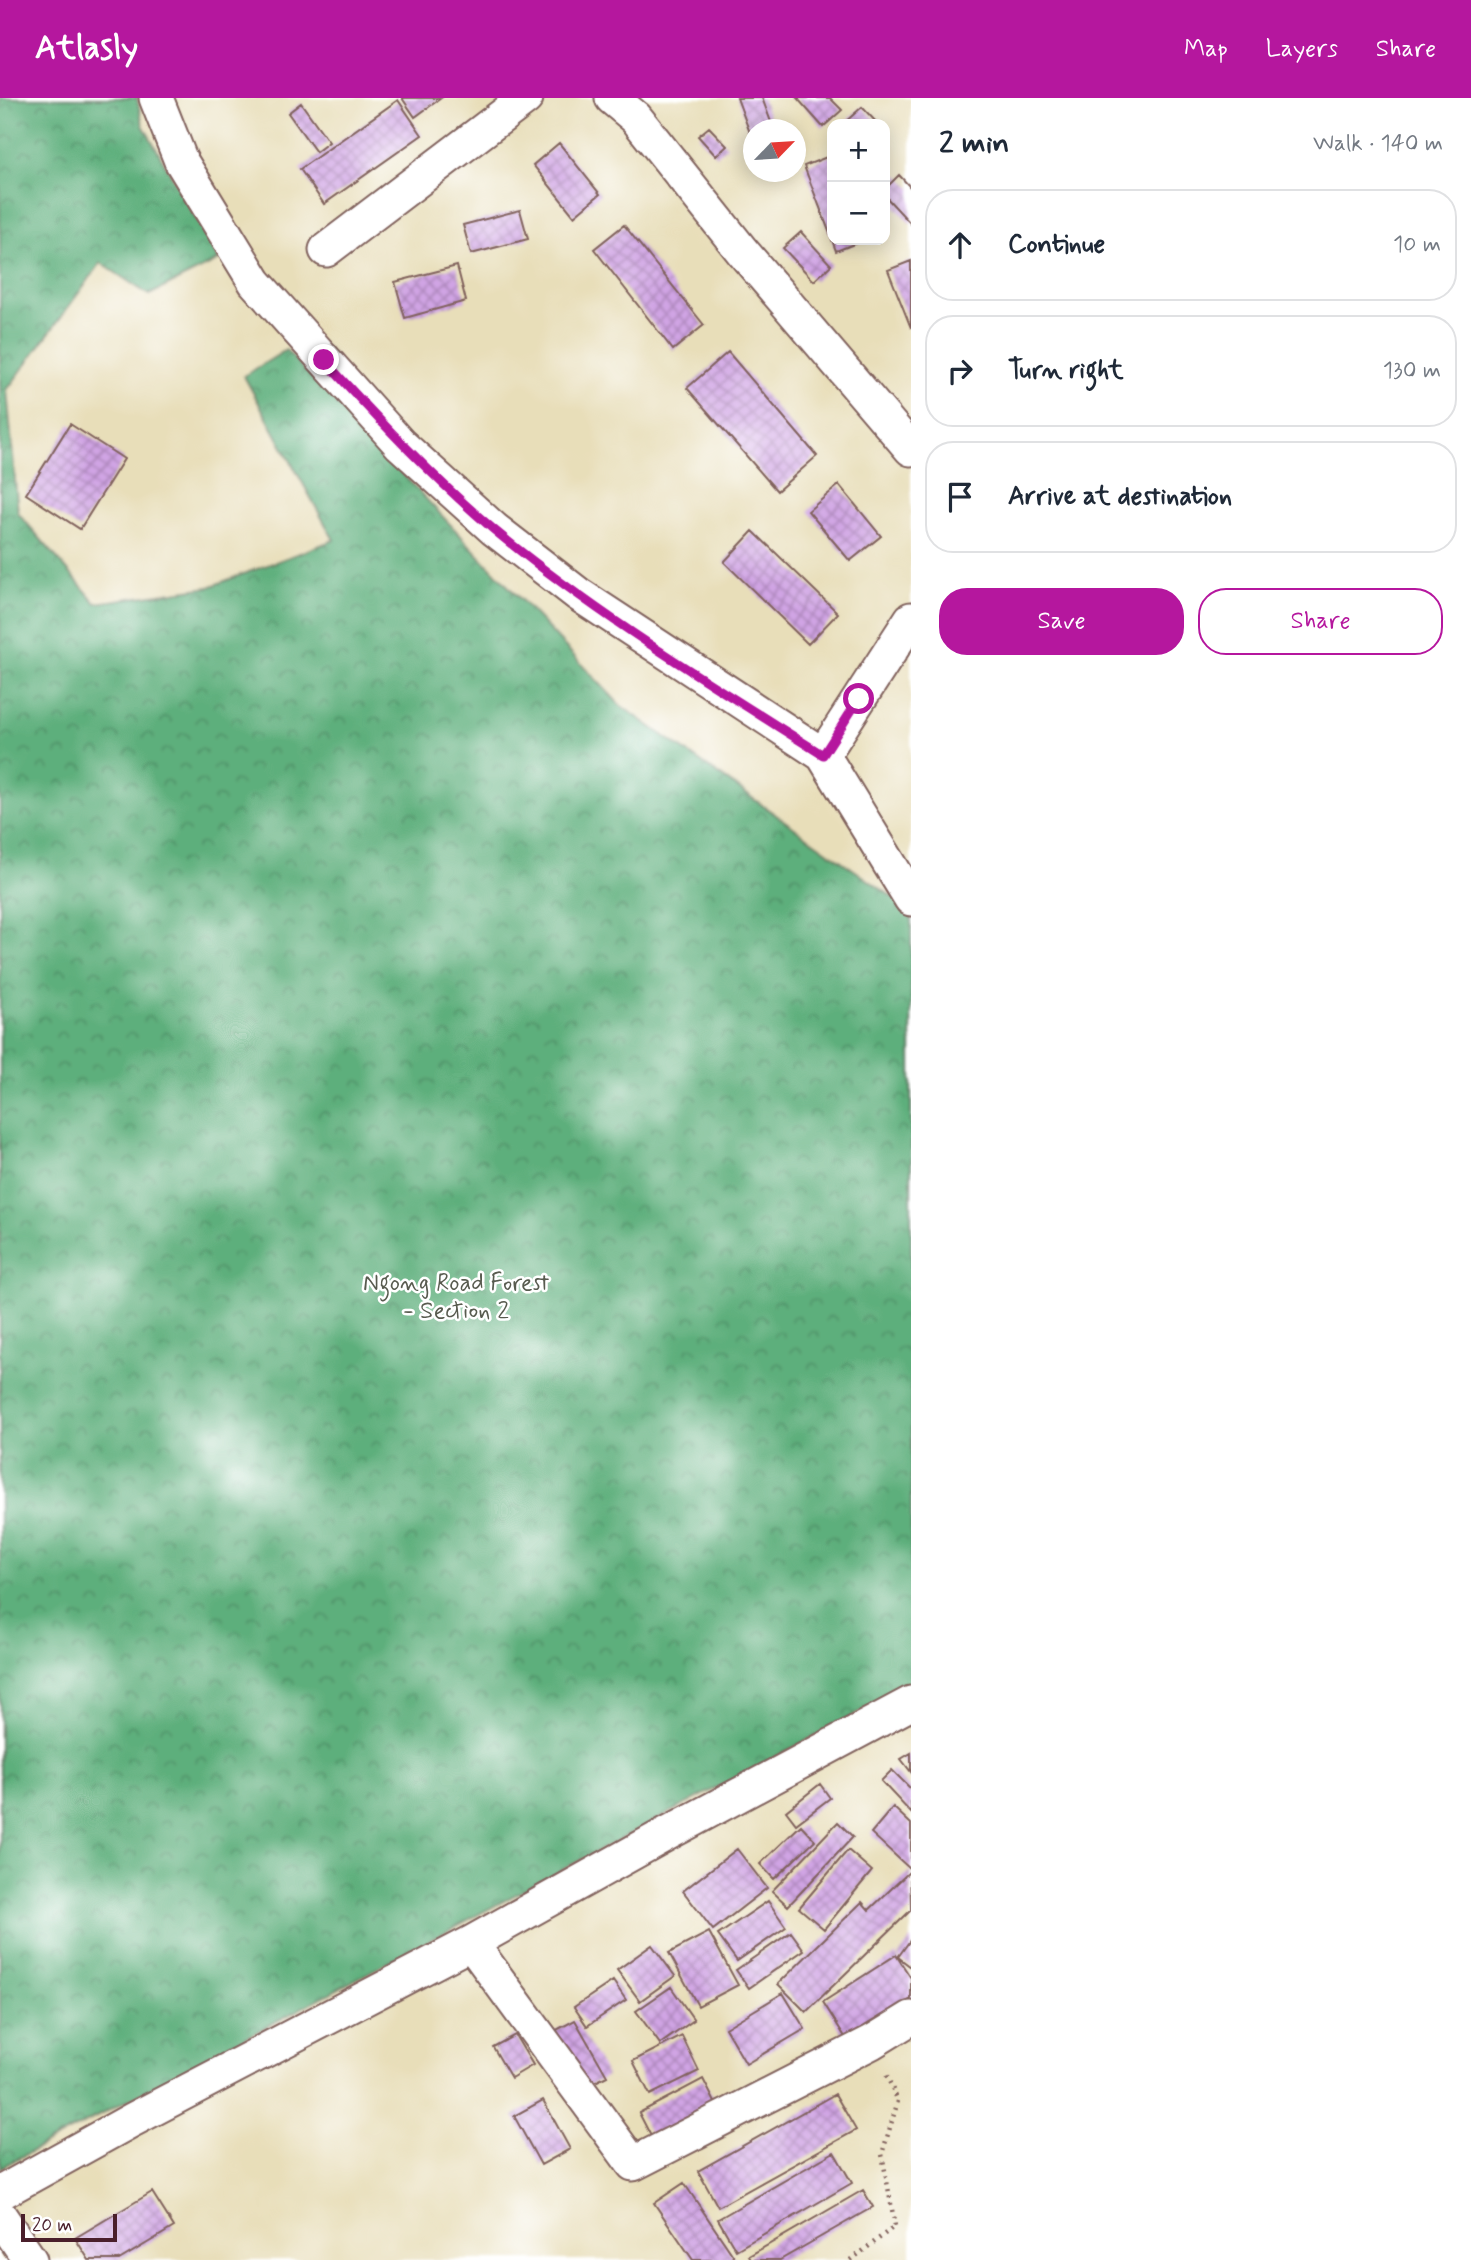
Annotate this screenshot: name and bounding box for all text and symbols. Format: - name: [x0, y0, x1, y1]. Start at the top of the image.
- text: Atlasly: [35, 27, 138, 71]
- text: Map: [1184, 34, 1228, 65]
- text: Layers: [1266, 34, 1338, 65]
- text: Share: [1376, 34, 1436, 65]
- north arrow: [743, 119, 806, 182]
- map controls: [827, 119, 890, 245]
- button: +: [827, 119, 890, 182]
- text: 2 min: [939, 124, 1009, 163]
- text: Walk · 140 m: [1313, 129, 1443, 159]
- button: −: [827, 182, 890, 245]
- icon: ahead: [941, 226, 979, 264]
- text: Continue: [1008, 228, 1105, 262]
- text: 10 m: [1393, 230, 1441, 260]
- route end: [308, 344, 339, 375]
- icon: right: [941, 352, 979, 390]
- text: Turn right: [1008, 354, 1124, 388]
- text: 130 m: [1383, 356, 1441, 386]
- icon: arrive: [941, 478, 979, 516]
- text: Arrive at destination: [1008, 480, 1232, 514]
- button: Save: [939, 588, 1184, 655]
- button: Share: [1198, 588, 1443, 655]
- route start: [843, 683, 874, 714]
- park label: Ngong Road Forest - Section 2: [363, 1268, 549, 1327]
- scale bar: [21, 2211, 117, 2243]
- text: 20 m: [32, 2213, 72, 2238]

